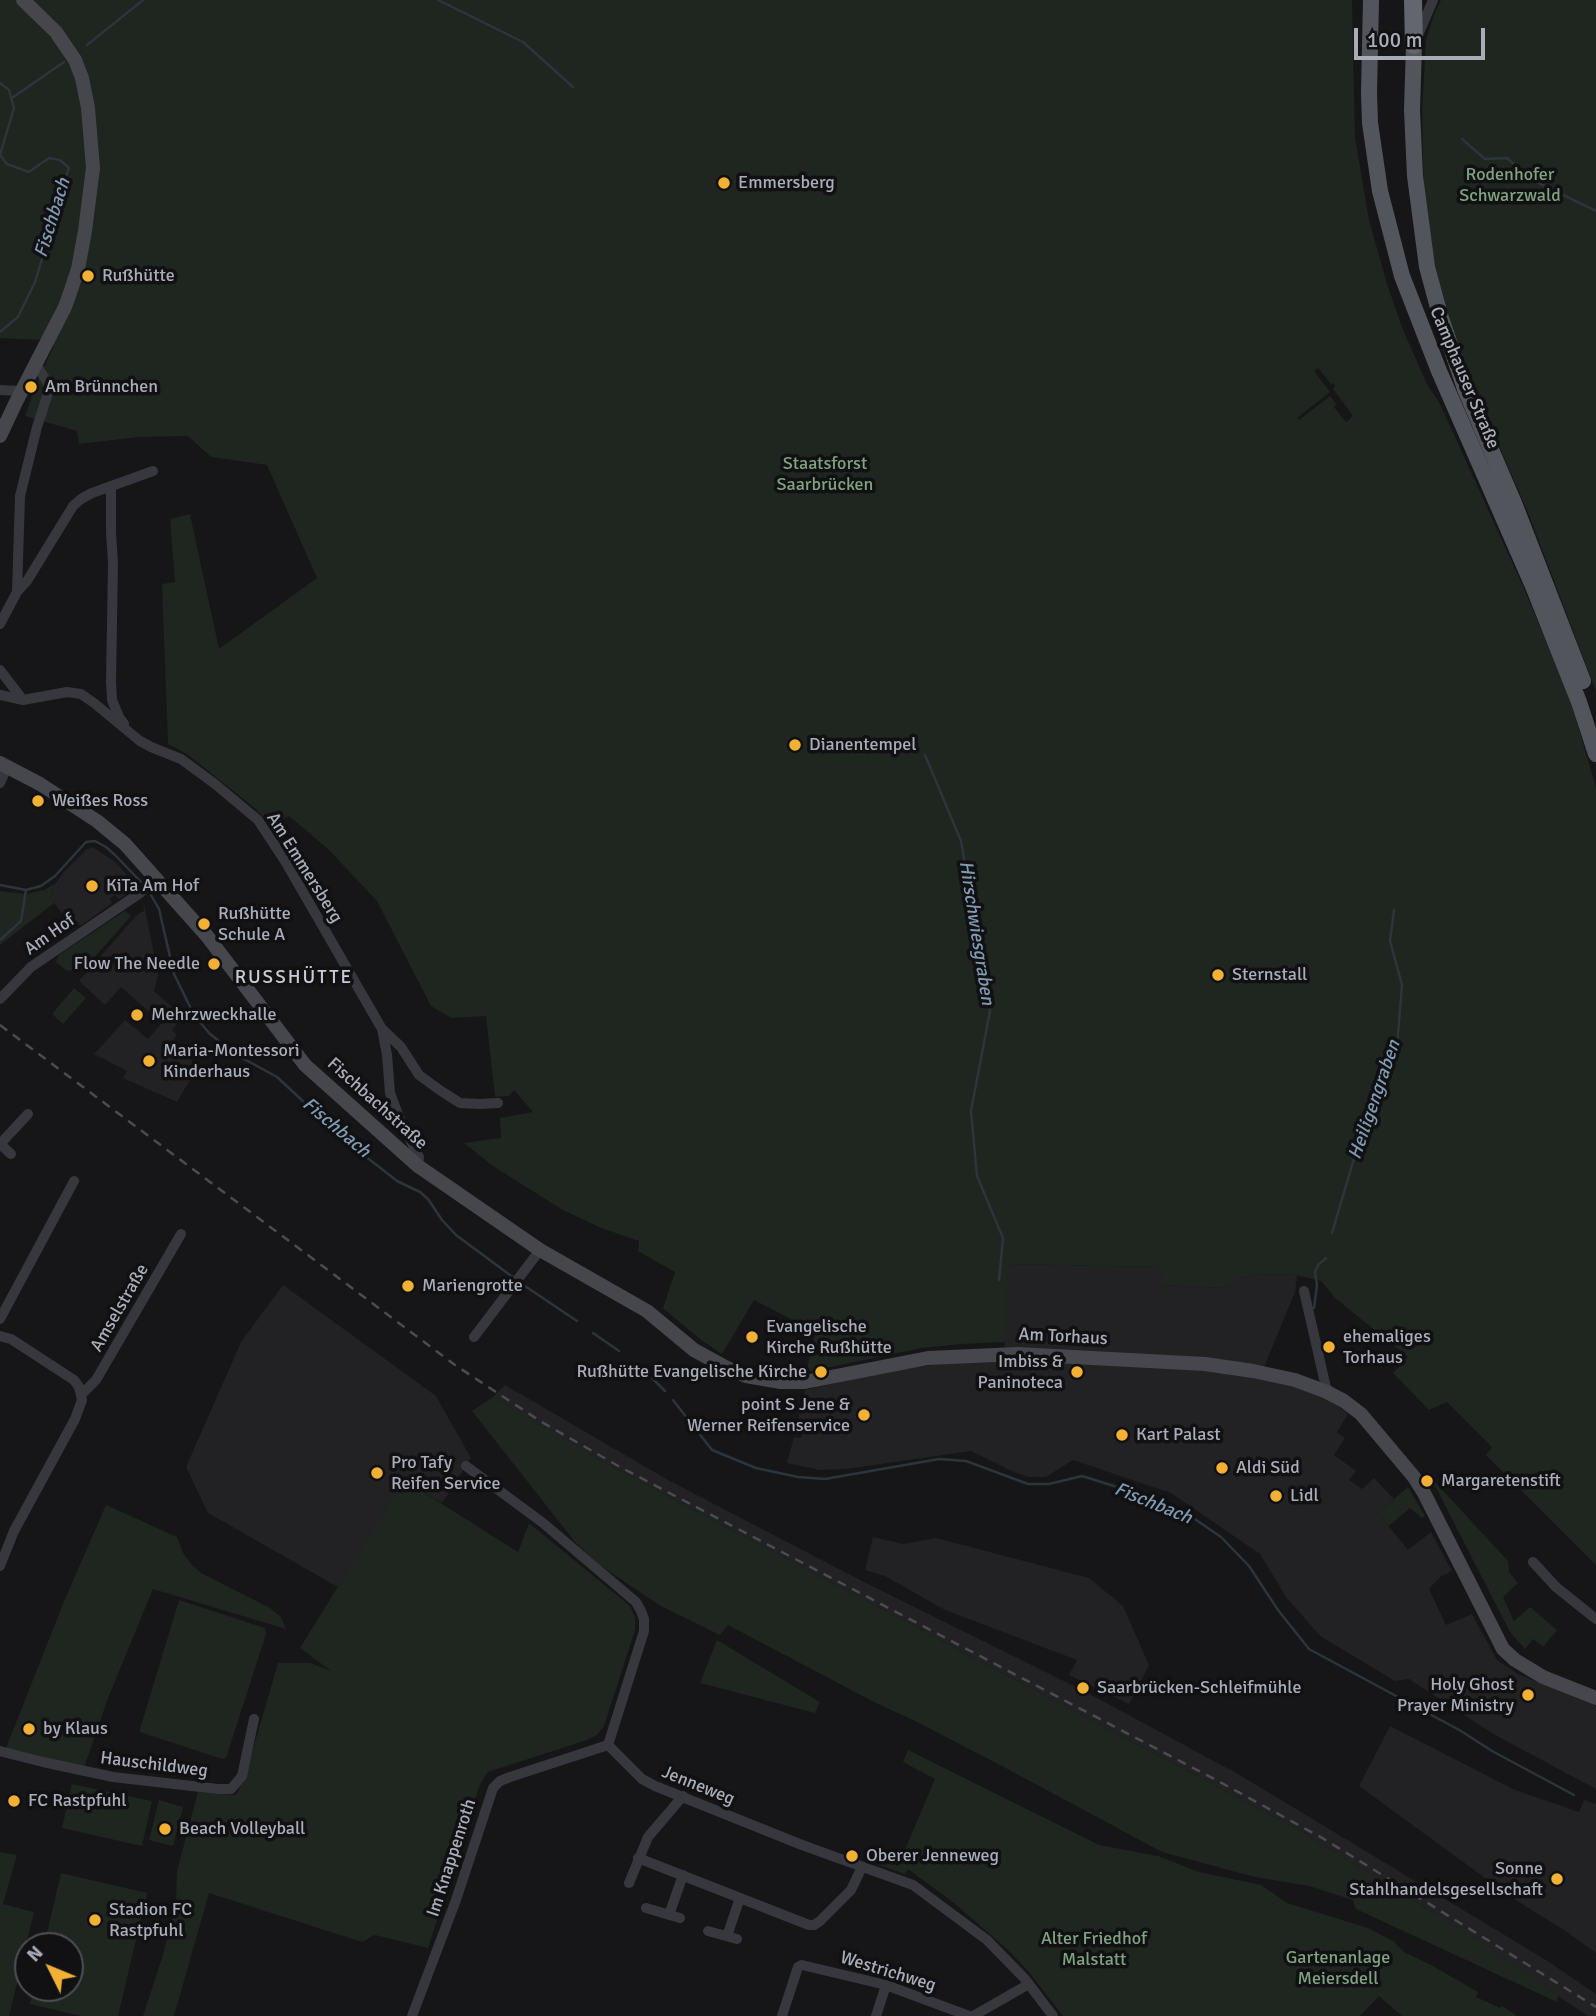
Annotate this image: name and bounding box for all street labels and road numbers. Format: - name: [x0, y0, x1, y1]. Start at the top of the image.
- street label: Camphauser Straße: [1424, 304, 1504, 452]
- street label: Am Emmersberg: [261, 809, 347, 927]
- street label: Am Hof: [21, 910, 79, 960]
- street label: Fischbachstraße: [322, 1053, 432, 1155]
- street label: Amselstraße: [86, 1260, 154, 1356]
- street label: Am Torhaus: [1018, 1324, 1108, 1350]
- street label: Hauschildweg: [99, 1748, 209, 1782]
- street label: Jenneweg: [658, 1762, 738, 1810]
- street label: Im Knappenroth: [423, 1796, 481, 1920]
- street label: Westrichweg: [838, 1947, 938, 1997]

